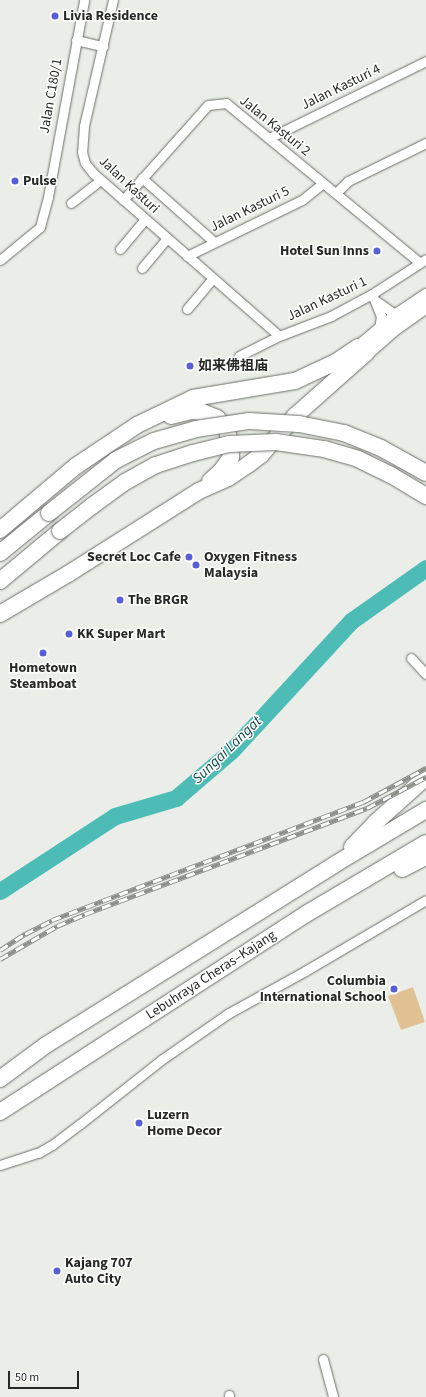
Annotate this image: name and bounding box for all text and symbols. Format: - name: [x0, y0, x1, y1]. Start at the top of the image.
- place label: Livia Residence: [63, 8, 158, 24]
- marker: Livia Residence: [50, 11, 60, 21]
- street label: Jalan C180/1: [36, 57, 66, 135]
- street label: Jalan Kasturi 4: [299, 61, 383, 113]
- street label: Jalan Kasturi 2: [236, 92, 314, 160]
- street label: Jalan Kasturi: [95, 153, 163, 217]
- place label: Pulse: [23, 173, 57, 189]
- marker: Pulse: [10, 176, 20, 186]
- street label: Jalan Kasturi 5: [208, 183, 292, 235]
- place label: Hotel Sun Inns: [280, 243, 369, 259]
- marker: Hotel Sun Inns: [372, 246, 382, 256]
- street label: Jalan Kasturi 1: [284, 273, 370, 325]
- place label: 如来佛祖庙: [198, 358, 268, 374]
- marker: 如来佛祖庙: [185, 361, 195, 371]
- place label: Secret Loc Cafe: [87, 549, 181, 565]
- place label: Oxygen Fitness Malaysia: [204, 549, 297, 582]
- marker: Secret Loc Cafe: [184, 552, 194, 562]
- marker: Oxygen Fitness Malaysia: [191, 560, 201, 570]
- place label: The BRGR: [128, 592, 188, 608]
- marker: The BRGR: [115, 595, 125, 605]
- place label: KK Super Mart: [77, 626, 165, 642]
- marker: KK Super Mart: [64, 629, 74, 639]
- marker: Hometown Steamboat: [38, 648, 48, 658]
- place label: Hometown Steamboat: [9, 660, 77, 692]
- water label: Sungai Langat: [189, 712, 265, 788]
- street label: Lebuhraya Cheras–Kajang: [143, 927, 279, 1023]
- place label: Columbia International School: [260, 973, 386, 1006]
- marker: Columbia International School: [389, 984, 399, 994]
- place label: Luzern Home Decor: [147, 1107, 222, 1140]
- marker: Luzern Home Decor: [134, 1118, 144, 1128]
- place label: Kajang 707 Auto City: [65, 1255, 133, 1288]
- marker: Kajang 707 Auto City: [52, 1266, 62, 1276]
- scale bar: [10, 1363, 81, 1389]
- text: 50 m: [15, 1369, 39, 1386]

